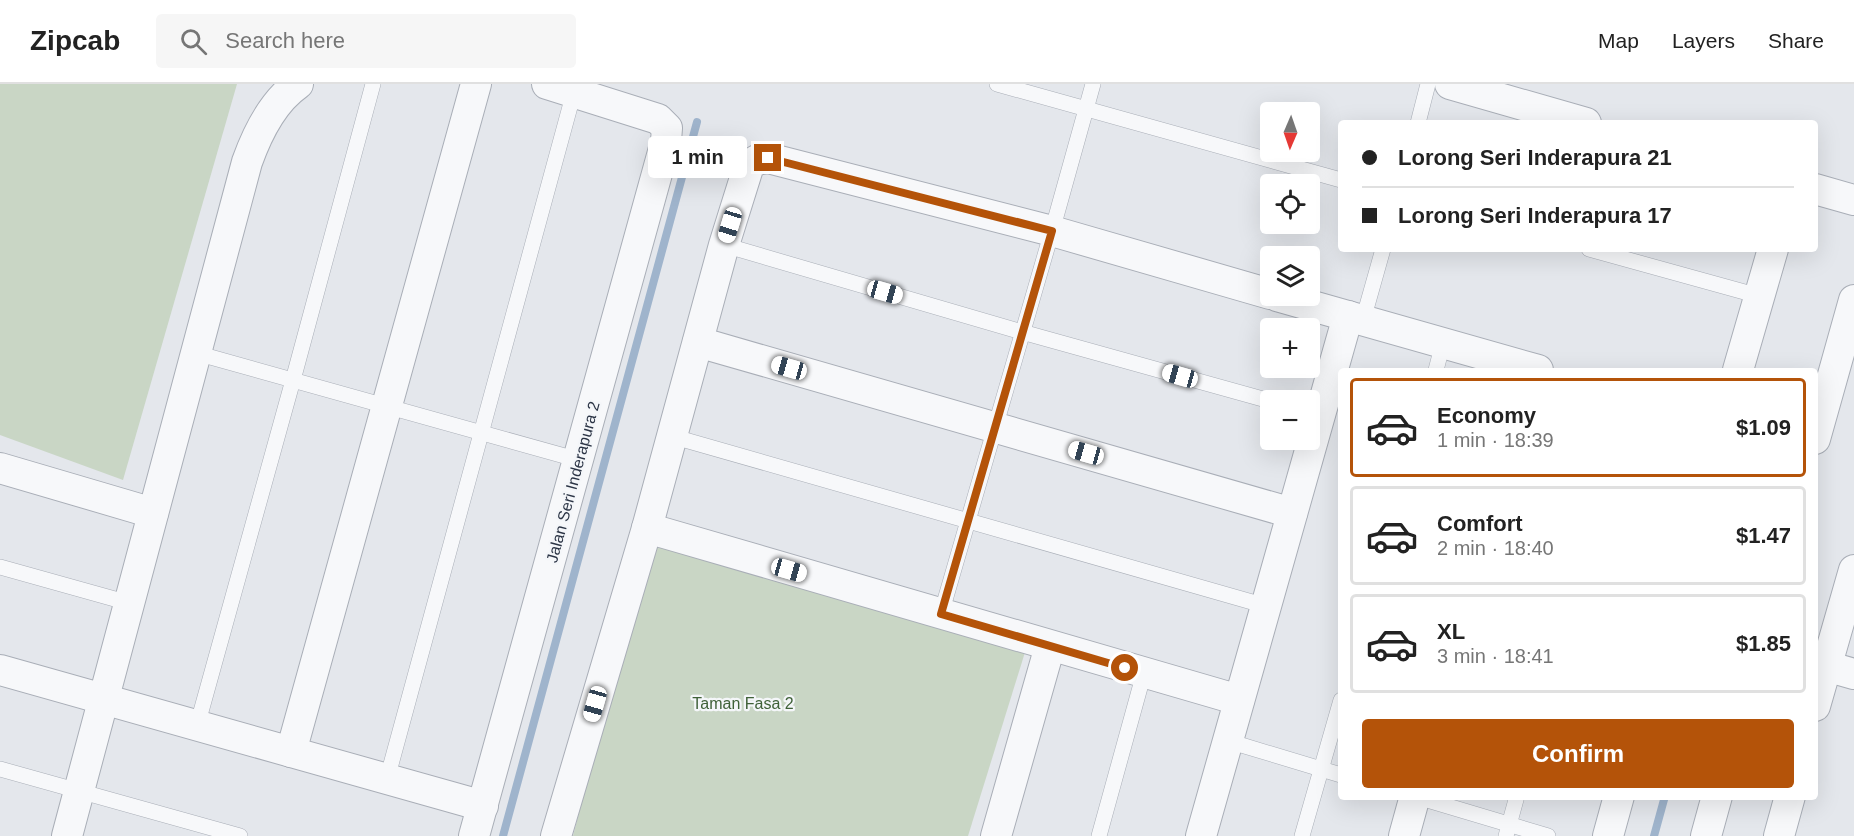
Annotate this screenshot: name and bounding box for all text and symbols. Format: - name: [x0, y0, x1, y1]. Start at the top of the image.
- search box: [156, 14, 576, 68]
- text: Zipcab: [30, 25, 120, 56]
- icon: search: [177, 25, 210, 58]
- text: Search here: [225, 28, 345, 53]
- text: Map: [1598, 29, 1639, 52]
- text: Layers: [1672, 29, 1735, 52]
- text: Share: [1768, 29, 1824, 52]
- north arrow: [1260, 102, 1320, 162]
- map controls: [1260, 102, 1320, 450]
- callout: 1 min: [648, 137, 747, 179]
- route end: [754, 144, 781, 171]
- text: Lorong Seri Inderapura 21: [1398, 145, 1672, 170]
- text: 1 min: [671, 146, 724, 168]
- button: locate: [1260, 174, 1320, 234]
- text: Lorong Seri Inderapura 17: [1398, 203, 1672, 228]
- car: [716, 205, 744, 245]
- button: layers: [1260, 246, 1320, 306]
- car: [865, 278, 905, 306]
- button: +: [1260, 318, 1320, 378]
- car: [769, 354, 809, 382]
- car: [1160, 362, 1200, 390]
- button: −: [1260, 390, 1320, 450]
- street label: Jalan Seri Inderapura 2: [543, 399, 603, 565]
- icon: car: [1365, 401, 1419, 455]
- text: Economy: [1437, 403, 1536, 428]
- text: $1.09: [1736, 415, 1791, 440]
- text: 1 min · 18:39: [1437, 429, 1554, 451]
- car: [1066, 439, 1106, 467]
- icon: car: [1365, 509, 1419, 563]
- text: Comfort: [1437, 511, 1523, 536]
- text: $1.47: [1736, 523, 1791, 548]
- text: 2 min · 18:40: [1437, 537, 1554, 559]
- car: [769, 556, 809, 584]
- icon: car: [1365, 617, 1419, 671]
- text: XL: [1437, 619, 1465, 644]
- text: $1.85: [1736, 631, 1791, 656]
- text: 3 min · 18:41: [1437, 645, 1554, 667]
- route start: [1111, 654, 1138, 681]
- car: [581, 684, 609, 724]
- park label: Taman Fasa 2: [692, 695, 794, 712]
- button: Confirm: [1362, 719, 1794, 788]

